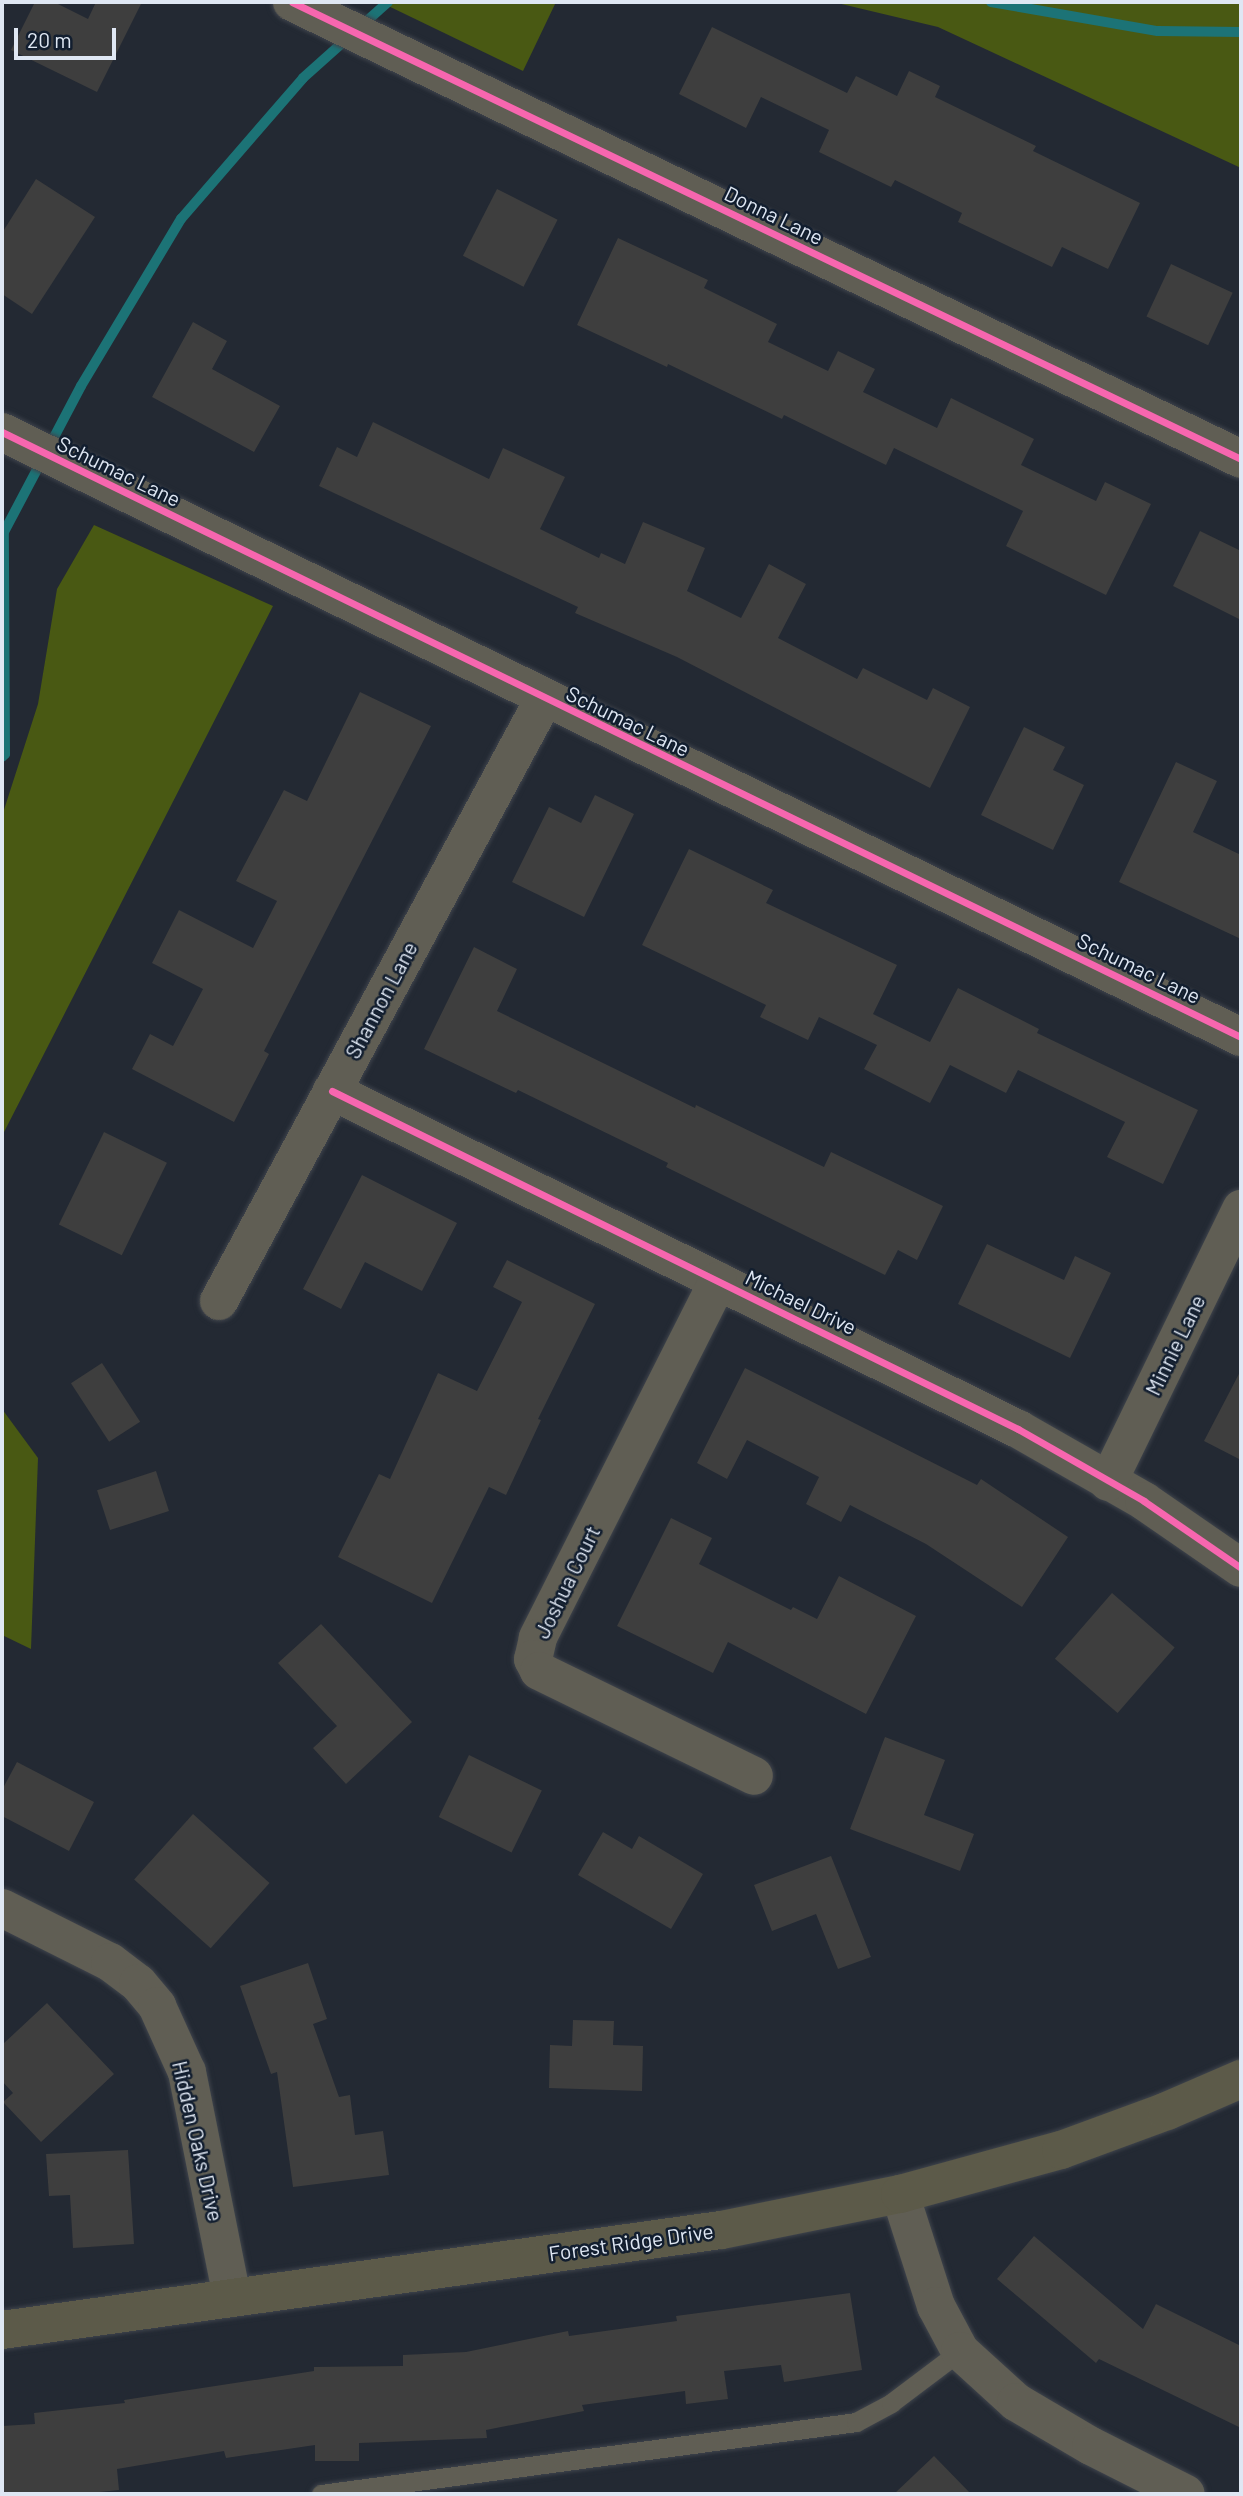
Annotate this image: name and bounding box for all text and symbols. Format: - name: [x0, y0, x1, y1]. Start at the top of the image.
- scale bar: [18, 14, 119, 58]
- text: 20 m: [27, 27, 72, 52]
- street label: Donna Lane: [720, 180, 828, 250]
- street label: Schumac Lane: [53, 430, 185, 512]
- street label: Schumac Lane: [562, 680, 694, 762]
- street label: Schumac Lane: [1073, 927, 1205, 1009]
- street label: Shannon Lane: [340, 937, 422, 1063]
- street label: Michael Drive: [741, 1264, 861, 1340]
- street label: Minnie Lane: [1140, 1291, 1210, 1399]
- street label: Joshua Court: [529, 1522, 605, 1642]
- street label: Hidden Oaks Drive: [167, 2058, 229, 2224]
- street label: Forest Ridge Drive: [547, 2218, 715, 2266]

